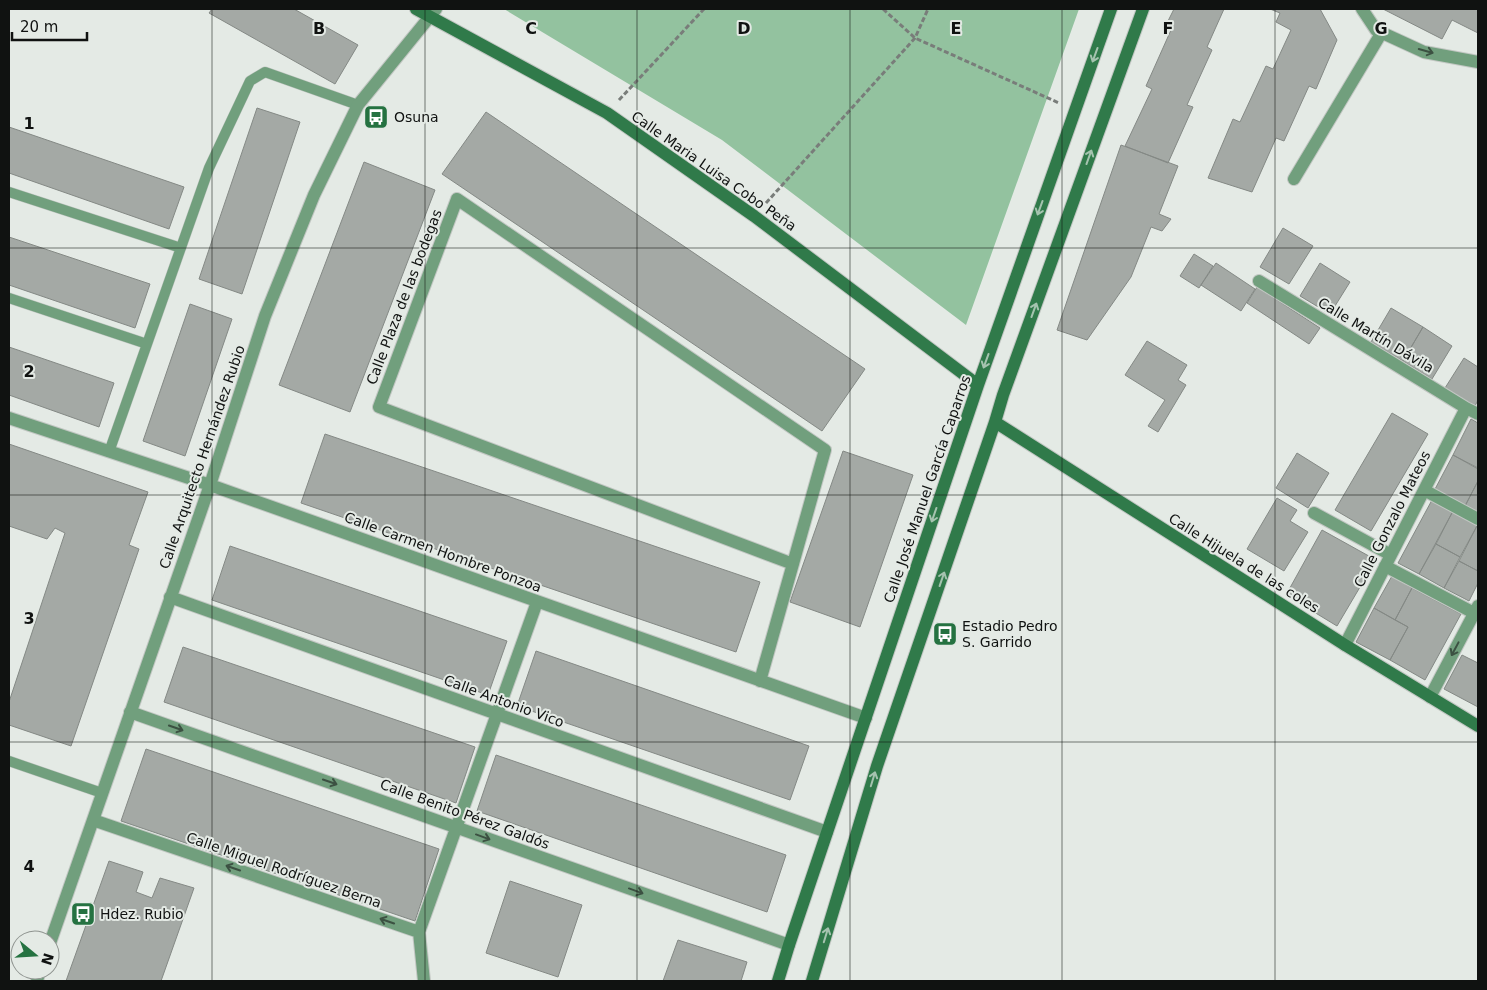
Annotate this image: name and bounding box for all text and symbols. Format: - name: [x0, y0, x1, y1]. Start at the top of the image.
- scale bar: [12, 10, 88, 42]
- text: 20 m: [20, 18, 58, 36]
- text: B: [313, 19, 325, 38]
- text: C: [525, 19, 537, 38]
- text: D: [737, 19, 751, 38]
- text: E: [951, 19, 961, 38]
- text: F: [1163, 19, 1173, 38]
- text: G: [1374, 19, 1388, 38]
- one-way arrow: [1090, 46, 1099, 62]
- one-way arrow: [1418, 47, 1434, 57]
- bus stop icon: Osuna: [363, 104, 389, 130]
- street label: Calle Maria Luisa Cobo Peña: [629, 108, 799, 234]
- place label: Osuna: [394, 109, 439, 125]
- text: 1: [23, 114, 35, 133]
- one-way arrow: [1085, 150, 1094, 165]
- one-way arrow: [1035, 199, 1045, 215]
- street label: Calle Plaza de las bodegas: [363, 207, 445, 387]
- street label: Calle Martín Dávila: [1315, 294, 1437, 376]
- one-way arrow: [1030, 303, 1039, 318]
- street label: Calle Arquitecto Hernández Rubio: [156, 343, 248, 571]
- one-way arrow: [981, 353, 990, 368]
- text: 2: [23, 362, 35, 381]
- street label: Calle José Manuel García Caparros: [880, 373, 974, 605]
- street label: Calle Gonzalo Mateos: [1351, 448, 1433, 590]
- one-way arrow: [929, 507, 938, 522]
- street label: Calle Carmen Hombre Ponzoa: [342, 509, 544, 595]
- street label: Calle Hijuela de las coles: [1166, 510, 1322, 616]
- one-way arrow: [937, 572, 947, 588]
- text: 3: [23, 609, 35, 628]
- place label: Estadio Pedro S. Garrido: [962, 618, 1057, 650]
- bus stop icon: Estadio Pedro S. Garrido: [932, 621, 958, 647]
- one-way arrow: [1450, 641, 1459, 656]
- street label: Calle Antonio Vico: [442, 672, 566, 730]
- one-way arrow: [168, 724, 184, 733]
- one-way arrow: [869, 771, 879, 787]
- street label: Calle Benito Pérez Galdós: [378, 776, 552, 852]
- one-way arrow: [321, 778, 337, 787]
- street label: Calle Miguel Rodríguez Berna: [184, 829, 384, 911]
- one-way arrow: [474, 833, 490, 842]
- text: 4: [23, 857, 35, 876]
- one-way arrow: [226, 863, 241, 872]
- one-way arrow: [628, 887, 643, 896]
- bus stop icon: Hdez. Rubio: [70, 901, 96, 927]
- place label: Hdez. Rubio: [100, 906, 184, 922]
- one-way arrow: [379, 915, 395, 925]
- one-way arrow: [822, 927, 832, 943]
- north arrow: [10, 930, 60, 980]
- text: N: [38, 951, 57, 967]

